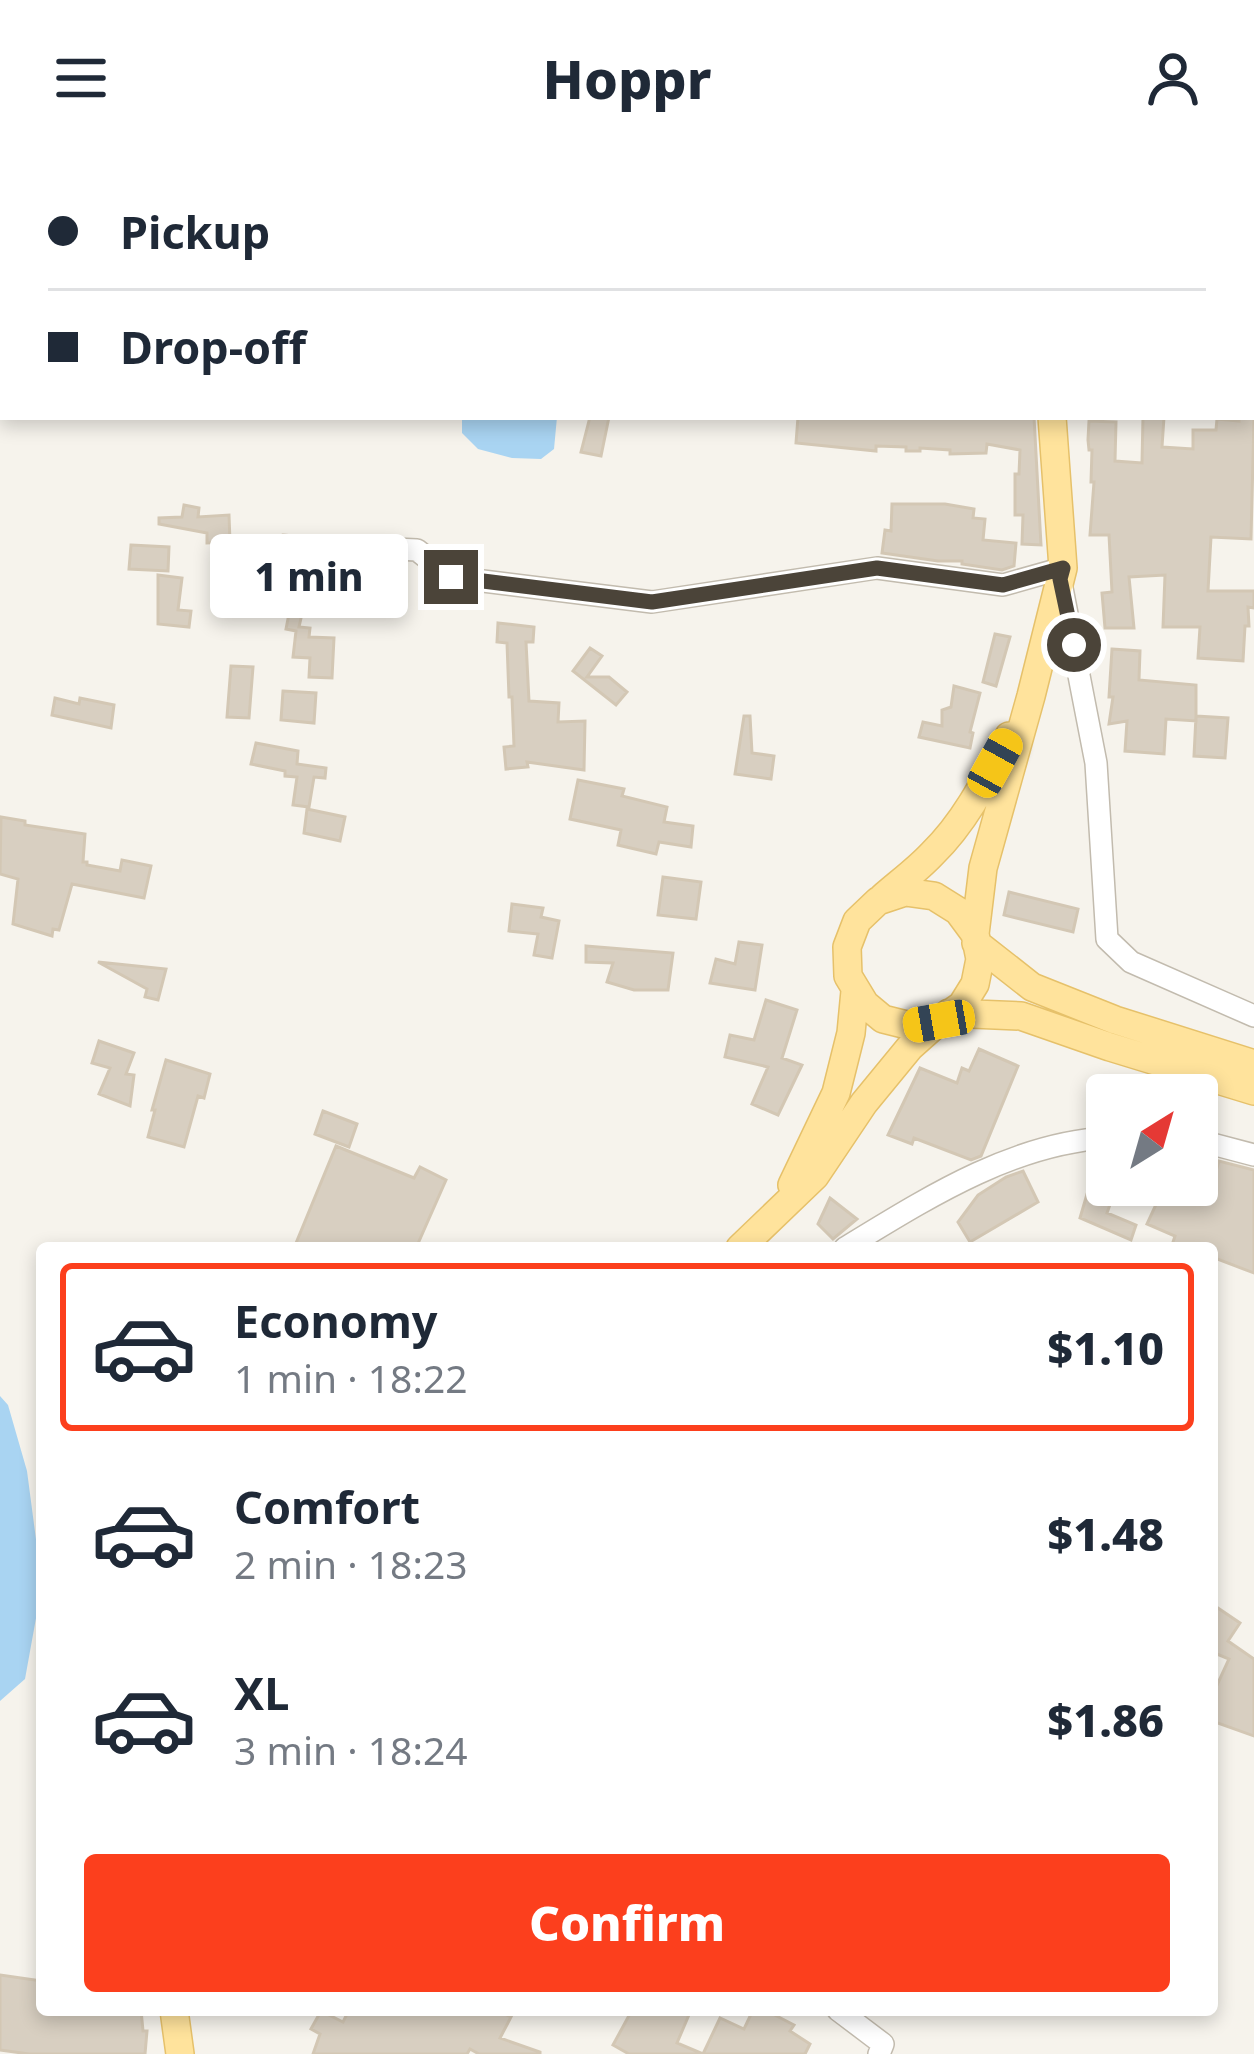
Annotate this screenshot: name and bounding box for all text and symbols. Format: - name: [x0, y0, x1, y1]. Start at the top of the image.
- text: Hoppr: [543, 41, 711, 115]
- icon: menu: [48, 45, 114, 111]
- icon: person: [1140, 45, 1206, 111]
- text: Pickup: [120, 201, 270, 262]
- text: Drop-off: [120, 316, 306, 377]
- callout: 1 min: [211, 535, 409, 619]
- text: 1 min: [255, 549, 363, 602]
- route end: [424, 550, 478, 604]
- route start: [1047, 618, 1101, 672]
- car: [962, 723, 1028, 803]
- car: [900, 997, 978, 1045]
- north arrow: [1086, 1074, 1218, 1206]
- map controls: [1086, 1074, 1218, 1206]
- text: Economy: [234, 1290, 438, 1351]
- icon: car: [90, 1293, 198, 1401]
- text: $1.10: [1047, 1317, 1164, 1378]
- text: 1 min · 18:22: [234, 1351, 468, 1404]
- text: Comfort: [234, 1476, 420, 1537]
- icon: car: [90, 1479, 198, 1587]
- text: $1.48: [1047, 1503, 1164, 1564]
- text: 2 min · 18:23: [234, 1537, 468, 1590]
- text: XL: [234, 1662, 289, 1723]
- icon: car: [90, 1665, 198, 1773]
- text: $1.86: [1047, 1689, 1164, 1750]
- text: 3 min · 18:24: [234, 1723, 468, 1776]
- button: Confirm: [84, 1854, 1170, 1992]

